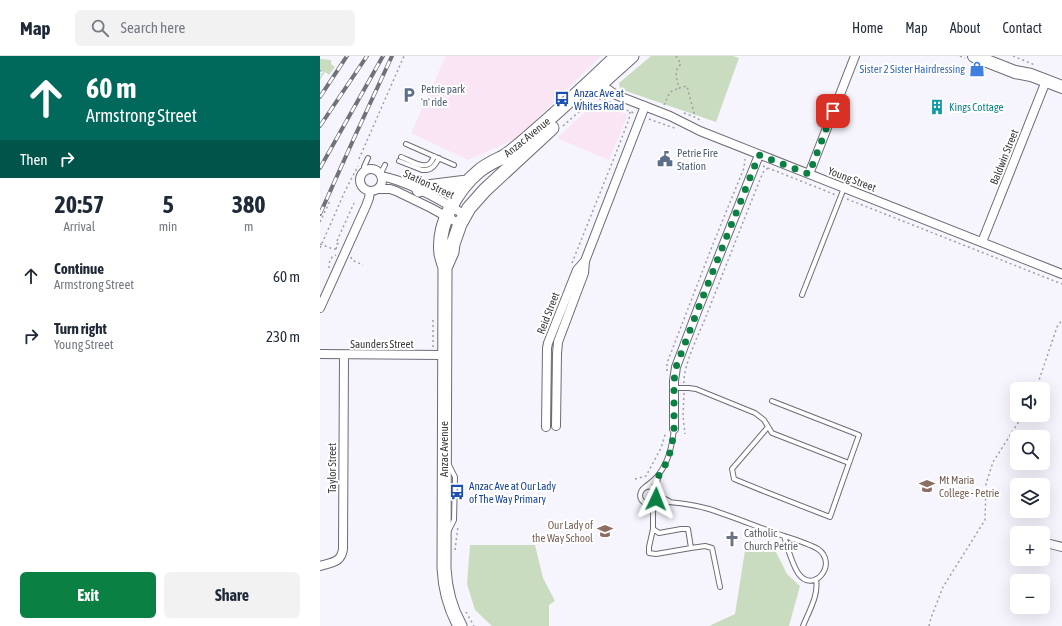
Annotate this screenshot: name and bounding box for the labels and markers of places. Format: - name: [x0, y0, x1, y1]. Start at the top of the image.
- shop icon: Sister 2 Sister Hairdressing: [968, 60, 986, 78]
- place label: Sister 2 Sister Hairdressing: [860, 63, 965, 75]
- place label: Petrie park 'n' ride: [421, 83, 465, 108]
- parking icon: Petrie park 'n' ride: [400, 86, 418, 104]
- place label: Anzac Ave at Whites Road: [574, 87, 624, 112]
- bus stop icon: Anzac Ave at Whites Road: [553, 90, 571, 108]
- pin: [816, 94, 850, 128]
- building icon: Kings Cottage: [928, 98, 946, 116]
- place label: Kings Cottage: [949, 101, 1003, 113]
- place label: Petrie Fire Station: [677, 147, 718, 172]
- public building icon: Petrie Fire Station: [656, 150, 674, 168]
- place label: Mt Maria College - Petrie: [939, 474, 999, 499]
- school or university icon: Mt Maria College - Petrie: [918, 477, 936, 495]
- place label: Anzac Ave at Our Lady of The Way Primary: [469, 480, 557, 505]
- bus stop icon: Anzac Ave at Our Lady of The Way Primary: [448, 483, 466, 501]
- place label: Our Lady of the Way School: [532, 519, 593, 544]
- school or university icon: Our Lady of the Way School: [596, 522, 614, 540]
- place label: Catholic Church Petrie: [744, 527, 798, 552]
- church icon: Catholic Church Petrie: [723, 530, 741, 548]

